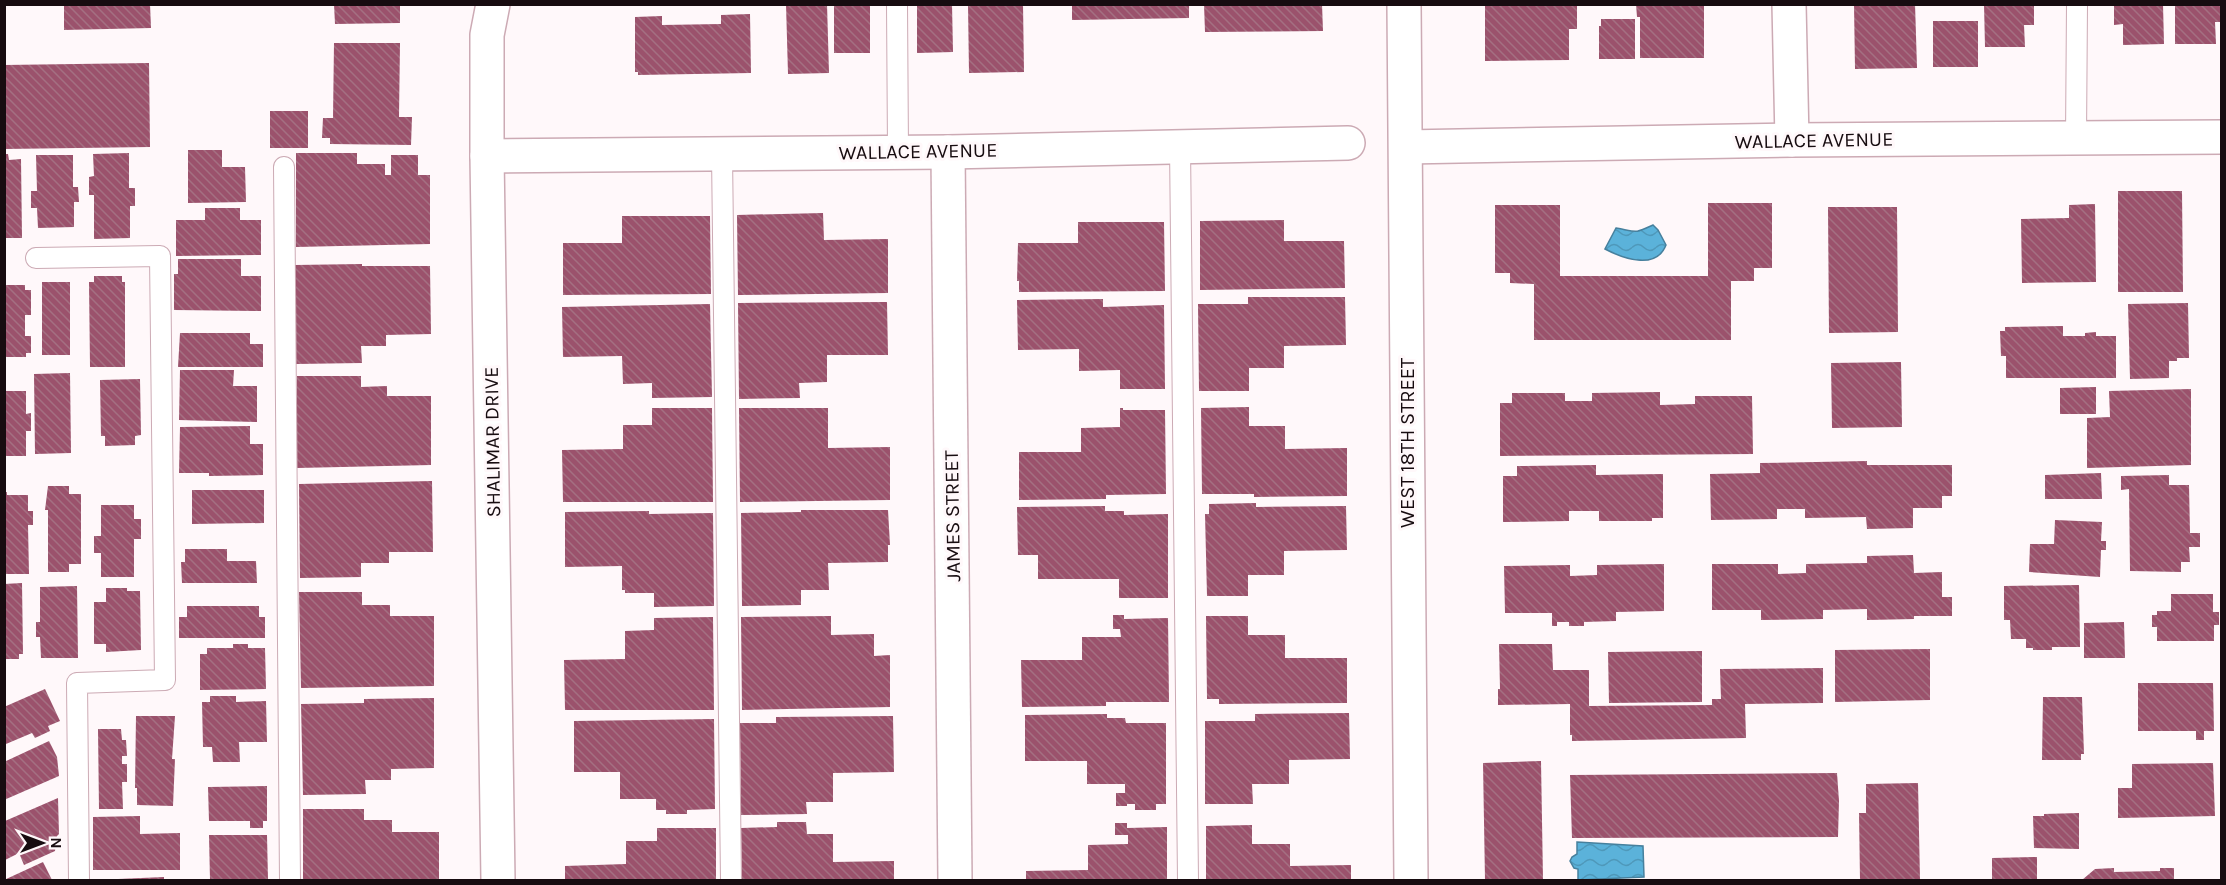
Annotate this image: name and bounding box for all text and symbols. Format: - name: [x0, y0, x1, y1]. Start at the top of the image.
- street label: WALLACE AVENUE: [1735, 128, 1893, 153]
- street label: WALLACE AVENUE: [839, 139, 997, 164]
- street label: WEST 18TH STREET: [1396, 358, 1419, 528]
- street label: SHALIMAR DRIVE: [480, 366, 505, 518]
- street label: JAMES STREET: [940, 450, 965, 582]
- north arrow: [12, 813, 72, 873]
- text: N: [47, 837, 66, 849]

